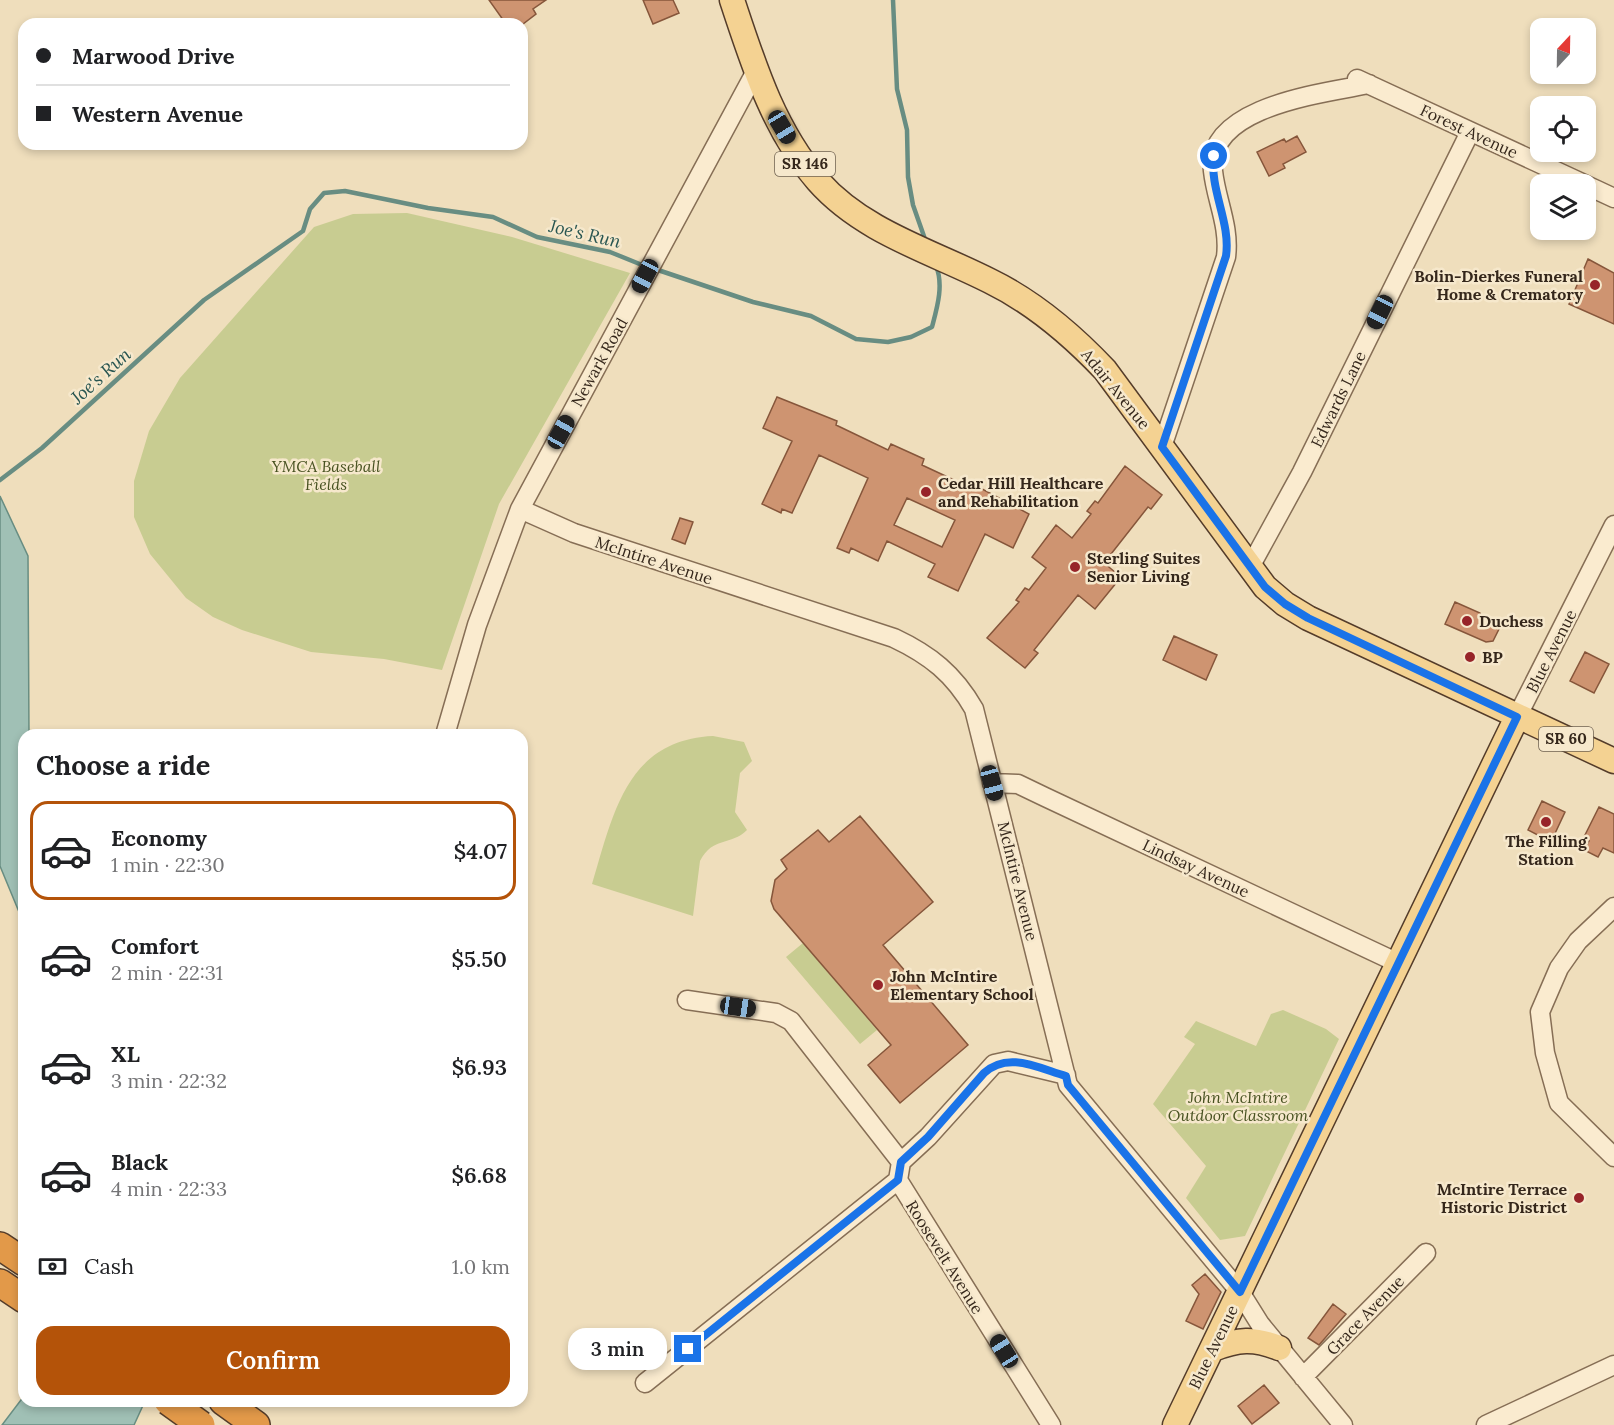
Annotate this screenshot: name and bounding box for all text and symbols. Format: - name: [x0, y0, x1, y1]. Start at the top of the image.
- north arrow: [1530, 18, 1596, 84]
- map controls: [1530, 18, 1596, 240]
- text: Marwood Drive: [72, 42, 235, 70]
- button: locate: [1530, 96, 1596, 162]
- text: Western Avenue: [72, 100, 243, 128]
- street label: Forest Avenue: [1417, 100, 1521, 162]
- car: [765, 107, 799, 147]
- route start: [1200, 142, 1227, 169]
- road number: SR 146: [775, 152, 835, 176]
- button: layers: [1530, 174, 1596, 240]
- water label: Joe's Run: [546, 214, 623, 253]
- car: [629, 256, 661, 296]
- place label: Bolin-Dierkes Funeral Home & Crematory: [1414, 266, 1583, 304]
- marker: Bolin-Dierkes Funeral Home & Crematory: [1588, 278, 1602, 292]
- car: [1364, 292, 1396, 332]
- street label: Newark Road: [566, 314, 632, 410]
- water label: Joe's Run: [65, 343, 136, 409]
- street label: Adair Avenue: [1077, 344, 1155, 434]
- street label: Edwards Lane: [1306, 347, 1370, 450]
- car: [544, 412, 578, 452]
- park label: YMCA Baseball Fields: [271, 456, 381, 494]
- place label: Cedar Hill Healthcare and Rehabilitation: [938, 473, 1104, 511]
- marker: Cedar Hill Healthcare and Rehabilitation: [919, 485, 933, 499]
- street label: McIntire Avenue: [593, 532, 716, 589]
- place label: Sterling Suites Senior Living: [1087, 548, 1200, 586]
- marker: Sterling Suites Senior Living: [1068, 560, 1082, 574]
- street label: Blue Avenue: [1521, 606, 1581, 696]
- place label: Duchess: [1479, 611, 1544, 631]
- marker: Duchess: [1460, 614, 1474, 628]
- place label: BP: [1482, 647, 1503, 667]
- marker: BP: [1463, 650, 1477, 664]
- road number: SR 60: [1539, 727, 1593, 751]
- text: Choose a ride: [36, 748, 210, 782]
- car: [979, 763, 1005, 803]
- marker: The Filling Station: [1539, 815, 1553, 829]
- street label: McIntire Avenue: [994, 819, 1043, 943]
- icon: car: [39, 824, 93, 878]
- text: Economy: [111, 824, 207, 852]
- place label: The Filling Station: [1505, 831, 1588, 869]
- street label: Lindsay Avenue: [1139, 835, 1253, 902]
- text: $4.07: [454, 837, 507, 865]
- text: 1 min · 22:30: [111, 852, 225, 877]
- icon: car: [39, 932, 93, 986]
- text: Comfort: [111, 932, 199, 960]
- text: $5.50: [452, 945, 507, 973]
- text: 2 min · 22:31: [111, 960, 223, 985]
- place label: John McIntire Elementary School: [890, 966, 1034, 1004]
- marker: John McIntire Elementary School: [871, 978, 885, 992]
- car: [719, 996, 757, 1018]
- icon: car: [39, 1040, 93, 1094]
- text: XL: [111, 1040, 140, 1068]
- text: $6.93: [452, 1053, 507, 1081]
- text: 3 min · 22:32: [111, 1068, 227, 1093]
- park label: John McIntire Outdoor Classroom: [1168, 1087, 1308, 1125]
- icon: car: [39, 1148, 93, 1202]
- text: Black: [111, 1148, 168, 1176]
- text: $6.68: [452, 1161, 507, 1189]
- text: 4 min · 22:33: [111, 1176, 227, 1201]
- place label: McIntire Terrace Historic District: [1437, 1179, 1567, 1217]
- marker: McIntire Terrace Historic District: [1572, 1191, 1586, 1205]
- street label: Roosevelt Avenue: [902, 1196, 988, 1318]
- icon: cash: [36, 1250, 69, 1283]
- text: Cash: [84, 1252, 134, 1280]
- text: 1.0 km: [452, 1254, 510, 1279]
- street label: Grace Avenue: [1322, 1271, 1408, 1359]
- street label: Blue Avenue: [1184, 1301, 1242, 1392]
- button: Confirm: [36, 1326, 510, 1395]
- callout: 3 min: [568, 1328, 667, 1370]
- car: [987, 1331, 1021, 1371]
- route end: [674, 1335, 701, 1362]
- text: 3 min: [591, 1336, 644, 1361]

